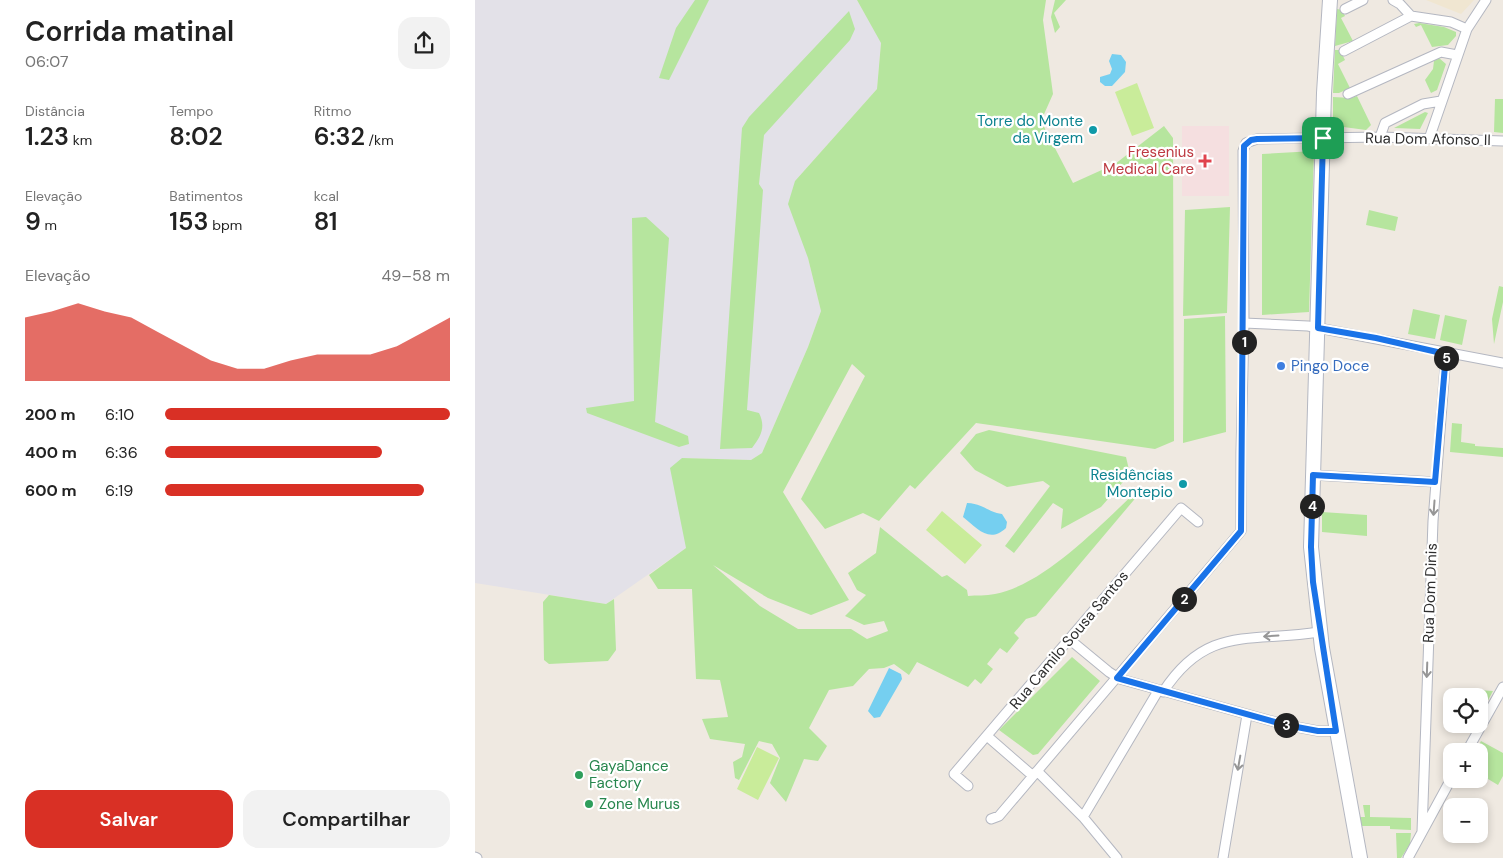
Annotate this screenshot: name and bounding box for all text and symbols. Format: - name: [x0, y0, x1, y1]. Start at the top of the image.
- text: Corrida matinal: [25, 13, 234, 50]
- button: share: [398, 17, 450, 69]
- text: 06:07: [25, 51, 69, 72]
- text: Distância: [25, 102, 85, 120]
- text: Tempo: [169, 102, 213, 120]
- text: Ritmo: [314, 102, 352, 120]
- place label: Torre do Monte da Virgem: [977, 111, 1083, 148]
- pin: [1302, 117, 1344, 159]
- text: 1.23: [25, 120, 69, 153]
- text: 8:02: [169, 120, 223, 153]
- text: 6:32: [314, 120, 365, 153]
- marker: Torre do Monte da Virgem: [1087, 124, 1099, 136]
- icon: arrive: [1309, 124, 1337, 152]
- street label: Rua Dom Afonso II: [1365, 128, 1491, 150]
- text: km: [69, 131, 92, 149]
- text: /km: [365, 131, 394, 149]
- place label: Fresenius Medical Care: [1103, 142, 1194, 179]
- marker: Fresenius Medical Care: [1198, 154, 1212, 168]
- text: Elevação: [25, 187, 82, 205]
- text: Batimentos: [169, 187, 243, 205]
- text: kcal: [314, 187, 339, 205]
- text: 9: [25, 205, 41, 238]
- text: 153: [169, 205, 208, 238]
- text: 81: [314, 205, 337, 238]
- text: m: [41, 216, 57, 234]
- text: bpm: [208, 216, 242, 234]
- text: Elevação: [25, 265, 90, 286]
- text: 49–58 m: [382, 265, 450, 286]
- pin: 1: [1231, 330, 1257, 354]
- text: 1: [1242, 333, 1247, 351]
- pin: 5: [1433, 346, 1459, 370]
- text: 5: [1442, 349, 1451, 367]
- place label: Pingo Doce: [1291, 356, 1369, 376]
- marker: Pingo Doce: [1275, 360, 1287, 372]
- text: 200 m: [25, 404, 76, 425]
- text: 6:10: [105, 404, 134, 425]
- text: 400 m: [25, 442, 77, 463]
- text: 6:36: [105, 442, 138, 463]
- place label: Residências Montepio: [1090, 465, 1173, 502]
- marker: Residências Montepio: [1177, 478, 1189, 490]
- text: 600 m: [25, 480, 77, 501]
- text: 6:19: [105, 480, 133, 501]
- pin: 4: [1299, 494, 1325, 518]
- text: 4: [1308, 497, 1317, 515]
- one-way arrow: [1429, 499, 1438, 515]
- street label: Rua Dom Dinis: [1418, 543, 1442, 643]
- street label: Rua Camilo Sousa Santos: [1005, 566, 1133, 714]
- pin: 2: [1171, 586, 1197, 612]
- text: 2: [1180, 590, 1189, 608]
- one-way arrow: [1263, 631, 1279, 641]
- one-way arrow: [1422, 662, 1432, 678]
- map controls: [1443, 688, 1488, 843]
- button: locate: [1443, 688, 1488, 733]
- pin: 3: [1273, 712, 1299, 738]
- text: 3: [1282, 716, 1291, 734]
- button: +: [1443, 743, 1488, 788]
- one-way arrow: [1233, 755, 1243, 771]
- place label: GayaDance Factory: [589, 756, 669, 793]
- marker: GayaDance Factory: [573, 769, 585, 781]
- button: Salvar: [25, 790, 233, 848]
- button: Compartilhar: [243, 790, 450, 848]
- place label: Zone Murus: [599, 794, 680, 814]
- marker: Zone Murus: [583, 798, 595, 810]
- button: −: [1443, 798, 1488, 843]

